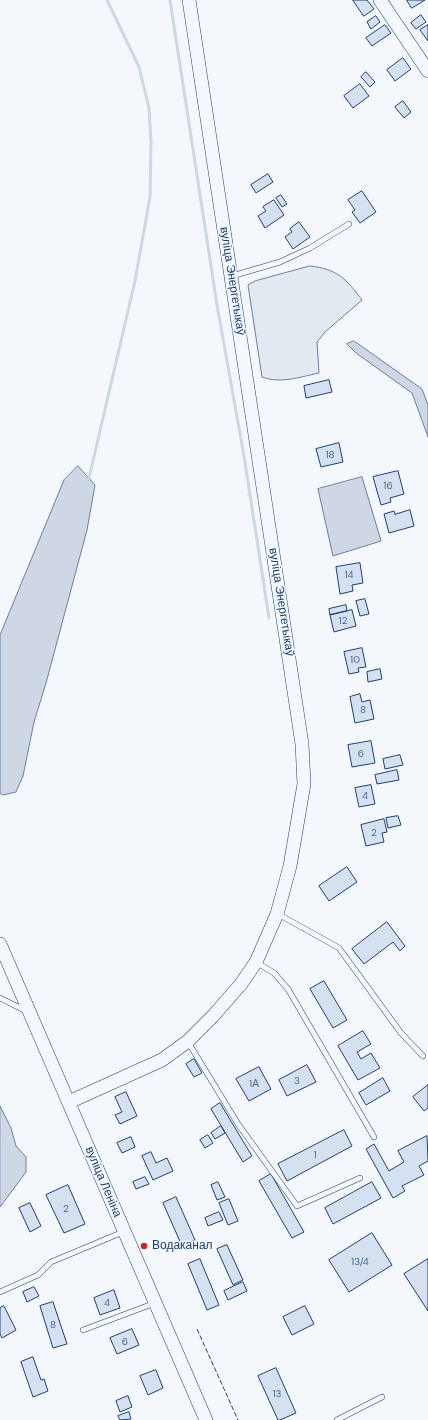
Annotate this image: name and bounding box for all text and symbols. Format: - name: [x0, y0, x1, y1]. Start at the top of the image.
- street label: вуліца Энергетыкаў: [216, 226, 248, 336]
- house number: 18: [325, 449, 335, 461]
- house number: 16: [383, 480, 393, 492]
- street label: вуліца Энергетыкаў: [265, 547, 297, 657]
- house number: 14: [344, 569, 354, 581]
- house number: 12: [339, 615, 347, 627]
- house number: 10: [350, 654, 360, 666]
- house number: 8: [360, 704, 366, 716]
- house number: 6: [358, 748, 364, 760]
- house number: 4: [362, 790, 368, 802]
- house number: 2: [371, 827, 377, 839]
- house number: 3: [294, 1075, 300, 1087]
- house number: 1А: [249, 1078, 259, 1090]
- street label: вуліца Леніна: [82, 1144, 124, 1220]
- house number: 1: [313, 1149, 317, 1161]
- house number: 2: [63, 1203, 69, 1215]
- place label: Водаканал: [152, 1239, 213, 1253]
- marker: Водаканал: [139, 1241, 149, 1251]
- house number: 13/4: [351, 1256, 369, 1268]
- house number: 4: [104, 1297, 110, 1309]
- house number: 8: [50, 1319, 56, 1331]
- house number: 6: [122, 1336, 128, 1348]
- house number: 13: [272, 1388, 282, 1400]

